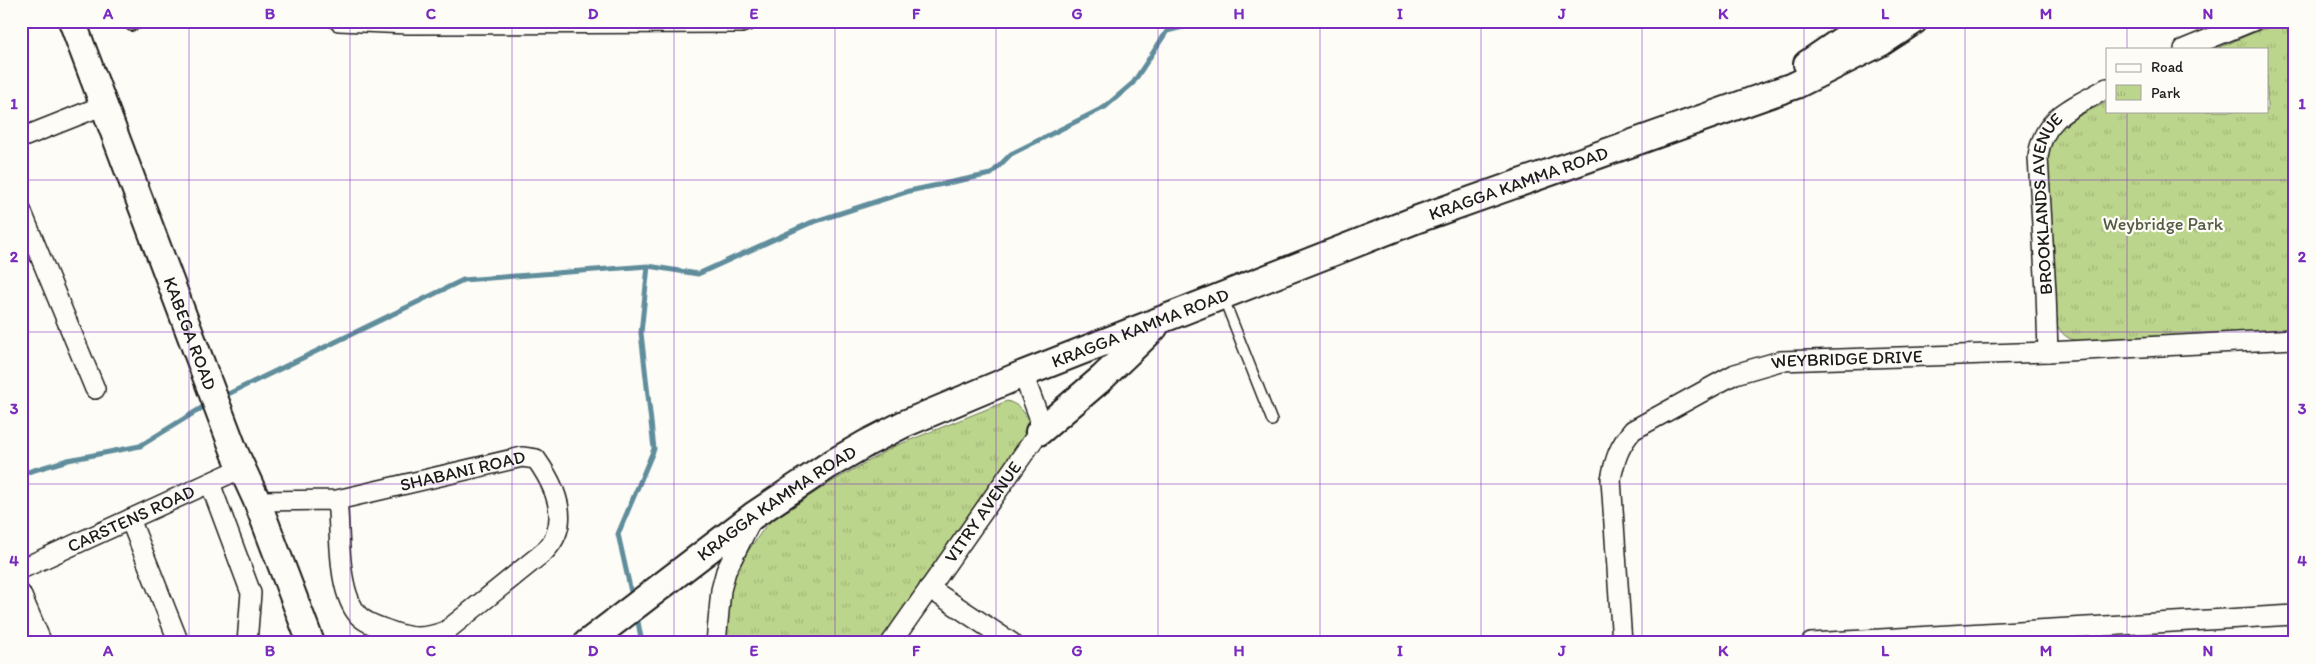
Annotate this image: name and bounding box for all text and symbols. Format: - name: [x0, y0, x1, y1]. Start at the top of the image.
- text: A: [102, 4, 114, 23]
- text: B: [265, 4, 276, 23]
- text: C: [426, 4, 437, 23]
- text: D: [588, 4, 599, 23]
- text: E: [750, 4, 759, 23]
- text: F: [912, 4, 921, 23]
- text: G: [1071, 4, 1083, 23]
- text: H: [1233, 4, 1245, 23]
- text: I: [1397, 4, 1403, 23]
- text: J: [1557, 4, 1566, 23]
- text: K: [1718, 4, 1729, 23]
- text: L: [1881, 4, 1890, 23]
- text: M: [2040, 4, 2052, 23]
- text: N: [2203, 4, 2213, 23]
- legend: [2106, 48, 2268, 112]
- text: Road: [2151, 58, 2184, 76]
- text: Park: [2151, 84, 2181, 102]
- text: 1: [10, 94, 18, 113]
- text: 1: [2298, 94, 2306, 113]
- street label: BROOKLANDS AVENUE: [2027, 108, 2067, 295]
- street label: KRAGGA KAMMA ROAD: [1426, 141, 1611, 225]
- park label: Weybridge Park: [2103, 213, 2224, 235]
- text: 2: [10, 247, 19, 266]
- text: 2: [2298, 247, 2307, 266]
- street label: KABEGA ROAD: [159, 274, 221, 393]
- street label: KRAGGA KAMMA ROAD: [1048, 283, 1232, 373]
- street label: WEYBRIDGE DRIVE: [1769, 345, 1923, 374]
- text: 3: [10, 399, 19, 418]
- text: 3: [2298, 399, 2307, 418]
- street label: KRAGGA KAMMA ROAD: [693, 440, 860, 566]
- street label: SHABANI ROAD: [398, 446, 528, 496]
- street label: VITRY AVENUE: [940, 457, 1026, 567]
- street label: CARSTENS ROAD: [64, 480, 198, 557]
- text: 4: [9, 551, 19, 570]
- text: 4: [2297, 551, 2307, 570]
- text: A: [102, 641, 114, 660]
- text: B: [265, 641, 276, 660]
- text: C: [426, 641, 437, 660]
- text: D: [588, 641, 599, 660]
- text: E: [750, 641, 759, 660]
- text: F: [912, 641, 921, 660]
- text: G: [1071, 641, 1083, 660]
- text: H: [1233, 641, 1245, 660]
- text: I: [1397, 641, 1403, 660]
- text: J: [1557, 641, 1566, 660]
- text: K: [1718, 641, 1729, 660]
- text: L: [1881, 641, 1890, 660]
- text: M: [2040, 641, 2052, 660]
- text: N: [2203, 641, 2213, 660]

